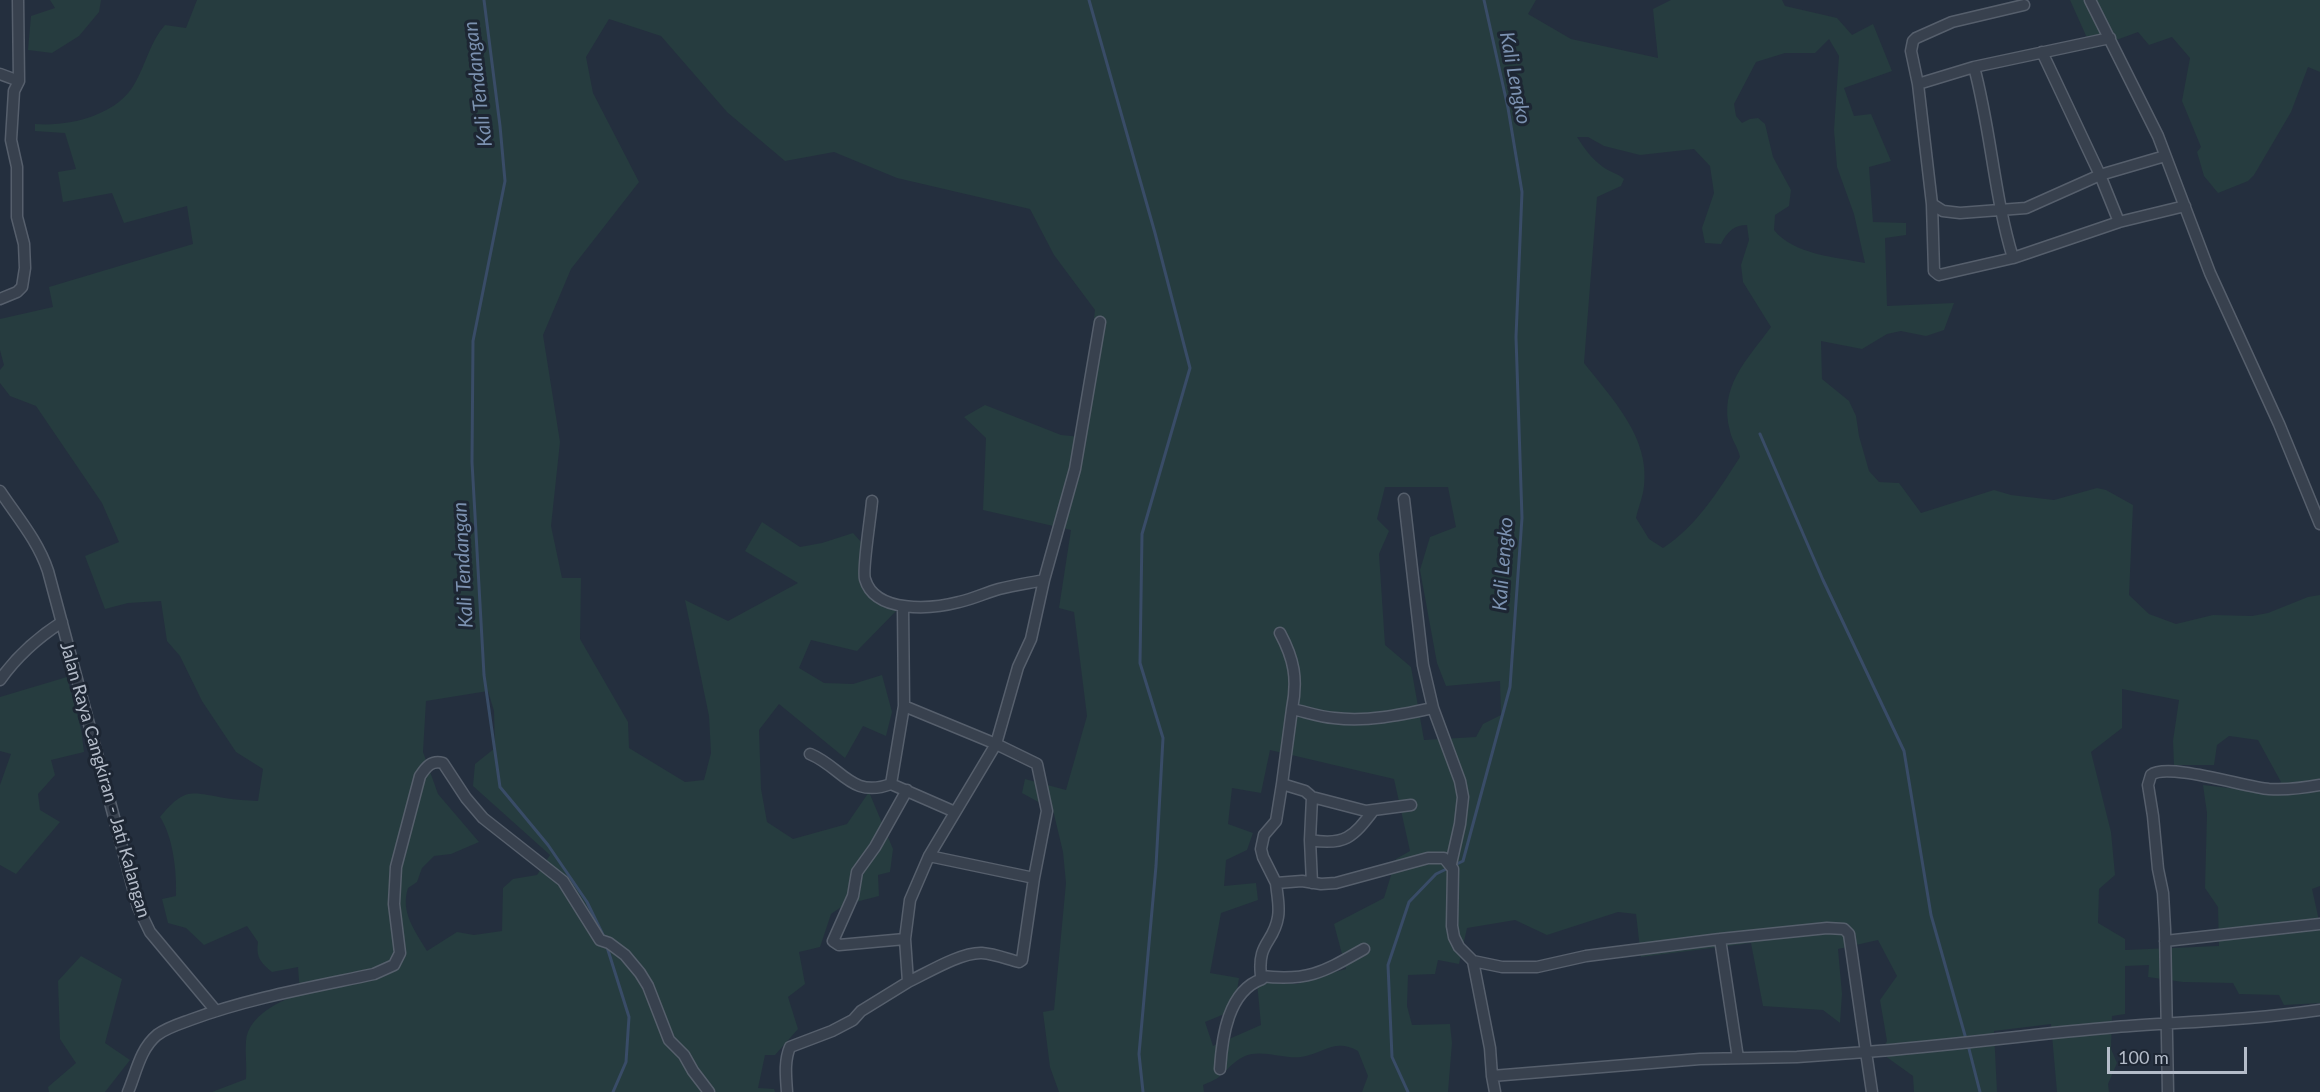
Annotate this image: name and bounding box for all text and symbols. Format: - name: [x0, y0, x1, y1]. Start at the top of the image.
- water label: Kali Tendangan: [458, 20, 498, 148]
- water label: Kali Lengko: [1494, 30, 1536, 126]
- water label: Kali Tendangan: [448, 501, 478, 629]
- water label: Kali Lengko: [1488, 516, 1518, 612]
- street label: Jalan Raya Cangkiran - Jati Kalangan: [55, 640, 155, 920]
- scale bar: [2110, 1035, 2250, 1073]
- text: 100 m: [2118, 1046, 2169, 1068]

